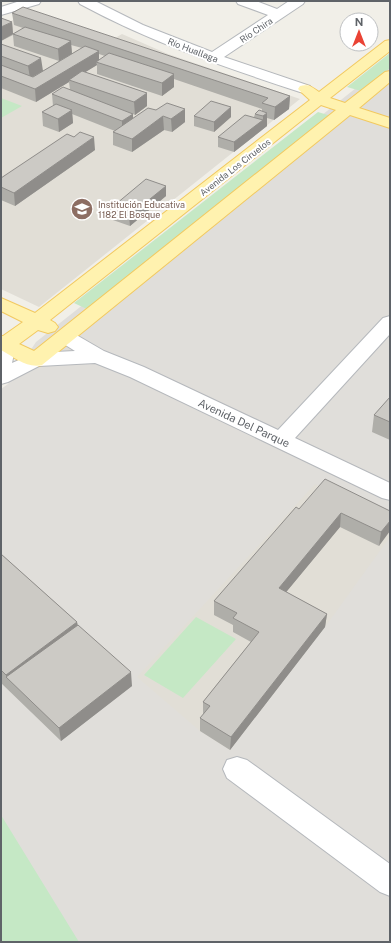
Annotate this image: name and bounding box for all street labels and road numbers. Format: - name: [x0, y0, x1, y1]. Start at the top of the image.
- street label: Río Chira: [237, 15, 275, 45]
- street label: Río Huallaga: [166, 35, 220, 65]
- street label: Avenida Los Ciruelos: [198, 136, 273, 198]
- street label: Avenida Del Parque: [196, 397, 292, 449]

